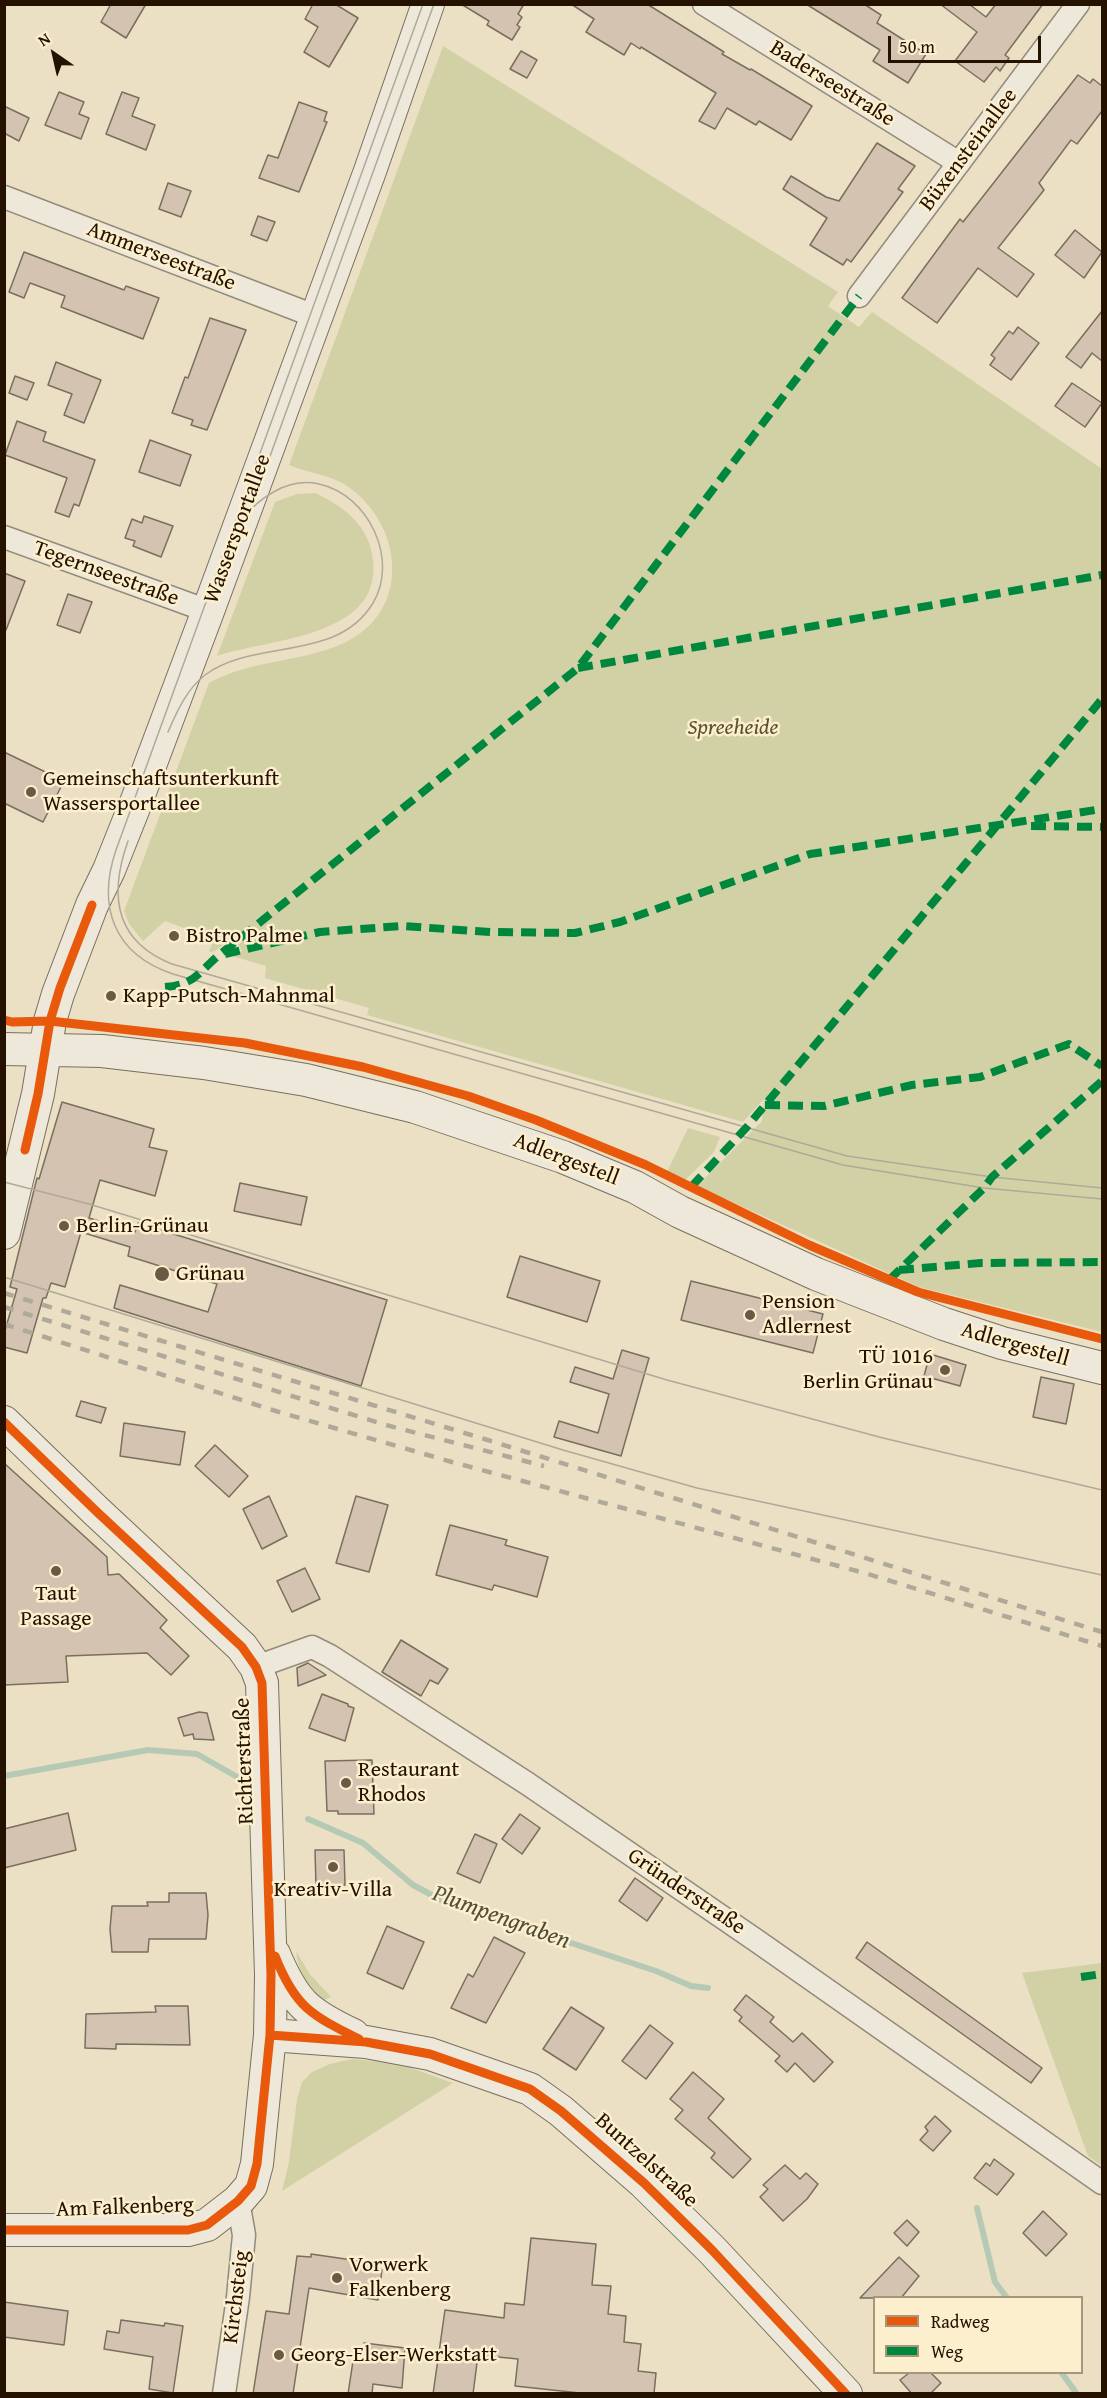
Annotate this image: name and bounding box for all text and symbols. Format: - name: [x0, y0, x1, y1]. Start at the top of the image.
- north arrow: [24, 24, 84, 84]
- scale bar: [891, 24, 1044, 62]
- text: N: [33, 26, 55, 52]
- text: 50 m: [899, 33, 935, 60]
- street label: Baderseestraße: [765, 35, 899, 133]
- street label: Büxensteinallee: [914, 83, 1024, 217]
- street label: Ammerseestraße: [83, 217, 239, 297]
- street label: Wassersportallee: [199, 451, 277, 607]
- street label: Tegernseestraße: [30, 535, 182, 613]
- park label: Spreeheide: [688, 715, 778, 741]
- place label: Gemeinschaftsunterkunft Wassersportallee: [43, 766, 279, 818]
- marker: Gemeinschaftsunterkunft Wassersportallee: [24, 785, 38, 799]
- place label: Bistro Palme: [186, 923, 303, 949]
- marker: Bistro Palme: [167, 929, 181, 943]
- place label: Kapp-Putsch-Mahnmal: [123, 983, 335, 1009]
- marker: Kapp-Putsch-Mahnmal: [104, 989, 118, 1003]
- street label: Adlergestell: [509, 1128, 623, 1192]
- place label: Berlin-Grünau: [76, 1213, 209, 1239]
- marker: Berlin-Grünau: [57, 1219, 71, 1233]
- place label: Grünau: [176, 1261, 245, 1287]
- marker: Grünau: [153, 1265, 171, 1283]
- place label: Pension Adlernest: [762, 1289, 852, 1340]
- marker: Pension Adlernest: [743, 1308, 757, 1322]
- street label: Adlergestell: [958, 1317, 1072, 1373]
- place label: TÜ 1016 Berlin Grünau: [803, 1344, 933, 1396]
- marker: TÜ 1016 Berlin Grünau: [938, 1363, 952, 1377]
- marker: Taut Passage: [49, 1564, 63, 1578]
- place label: Taut Passage: [20, 1581, 92, 1633]
- street label: Richterstraße: [230, 1697, 260, 1825]
- place label: Restaurant Rhodos: [358, 1757, 459, 1808]
- marker: Restaurant Rhodos: [339, 1776, 353, 1790]
- street label: Gründerstraße: [622, 1843, 750, 1941]
- marker: Kreativ-Villa: [326, 1860, 340, 1874]
- place label: Kreativ-Villa: [274, 1877, 392, 1903]
- water label: Plumpengraben: [428, 1880, 574, 1956]
- street label: Buntzelstraße: [589, 2108, 703, 2214]
- street label: Am Falkenberg: [56, 2192, 194, 2224]
- street label: Kirchsteig: [218, 2249, 256, 2345]
- place label: Vorwerk Falkenberg: [349, 2252, 451, 2304]
- marker: Vorwerk Falkenberg: [330, 2271, 344, 2285]
- legend: [873, 2296, 1083, 2374]
- text: Radweg: [931, 2308, 989, 2335]
- text: Weg: [931, 2338, 963, 2365]
- place label: Georg-Elser-Werkstatt: [291, 2342, 497, 2368]
- marker: Georg-Elser-Werkstatt: [272, 2348, 286, 2362]

